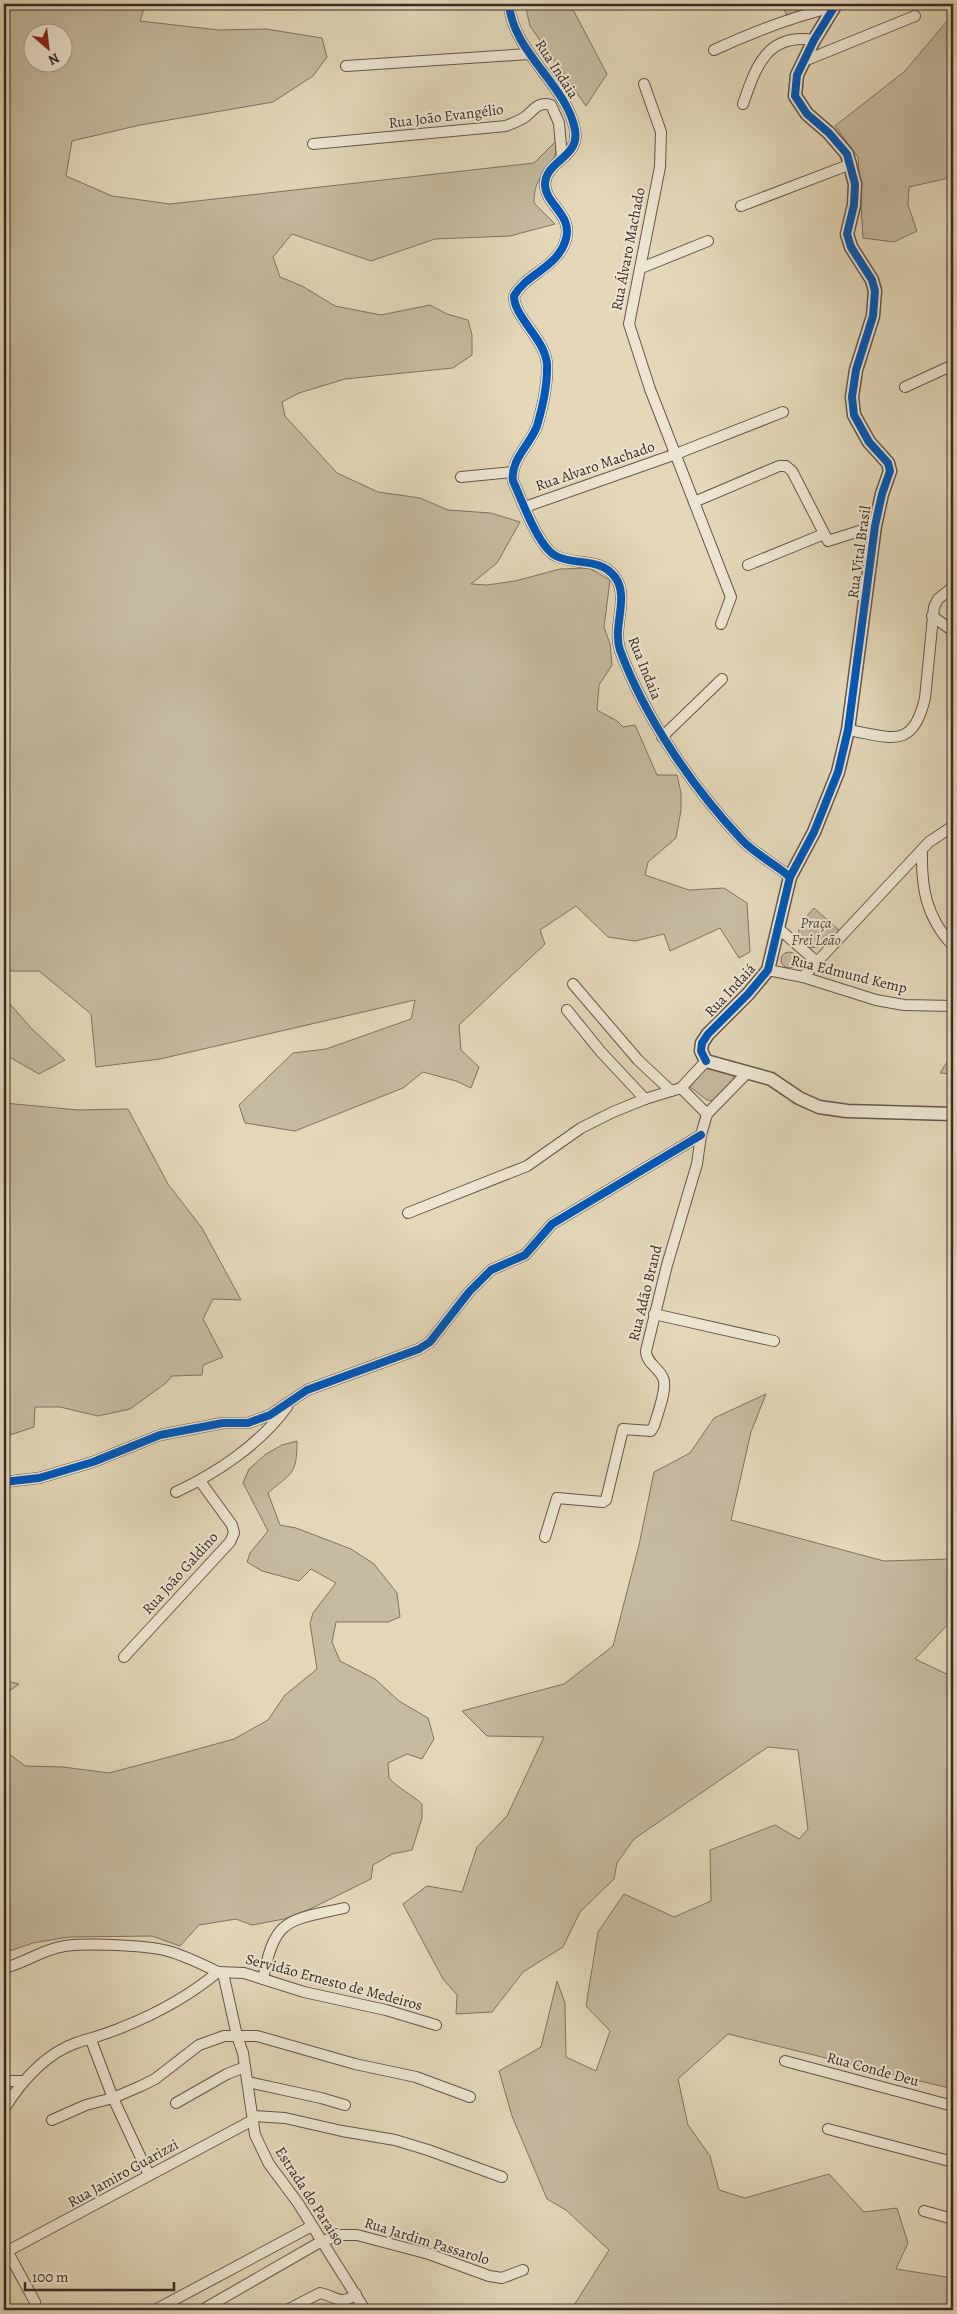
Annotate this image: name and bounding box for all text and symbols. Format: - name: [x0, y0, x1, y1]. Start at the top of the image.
- north arrow: [22, 22, 72, 72]
- street label: Rua Indaia: [530, 36, 584, 102]
- text: N: [45, 48, 63, 70]
- street label: Rua João Evangélio: [387, 99, 505, 133]
- street label: Rua Álvaro Machado: [606, 186, 650, 312]
- street label: Rua Alvaro Machado: [533, 436, 657, 496]
- street label: Rua Vital Brasil: [843, 504, 875, 600]
- street label: Rua Indaia: [623, 633, 667, 703]
- park label: Praça Frei Leão: [791, 913, 841, 950]
- street label: Rua Edmund Kemp: [789, 950, 909, 998]
- street label: Rua Indaiá: [700, 959, 760, 1021]
- street label: Rua Adão Brand: [623, 1242, 667, 1343]
- street label: Rua João Galdino: [138, 1527, 222, 1619]
- street label: Servidão Ernesto de Medeiros: [243, 1949, 425, 2015]
- street label: Rua Conde Deu: [825, 2047, 922, 2091]
- street label: Rua Jamiro Guarizzi: [64, 2134, 182, 2212]
- street label: Estrada do Paraíso: [271, 2143, 349, 2249]
- street label: Rua Jardim Passarolo: [362, 2212, 492, 2270]
- scale bar: [25, 2259, 174, 2291]
- text: 100 m: [32, 2267, 69, 2287]

